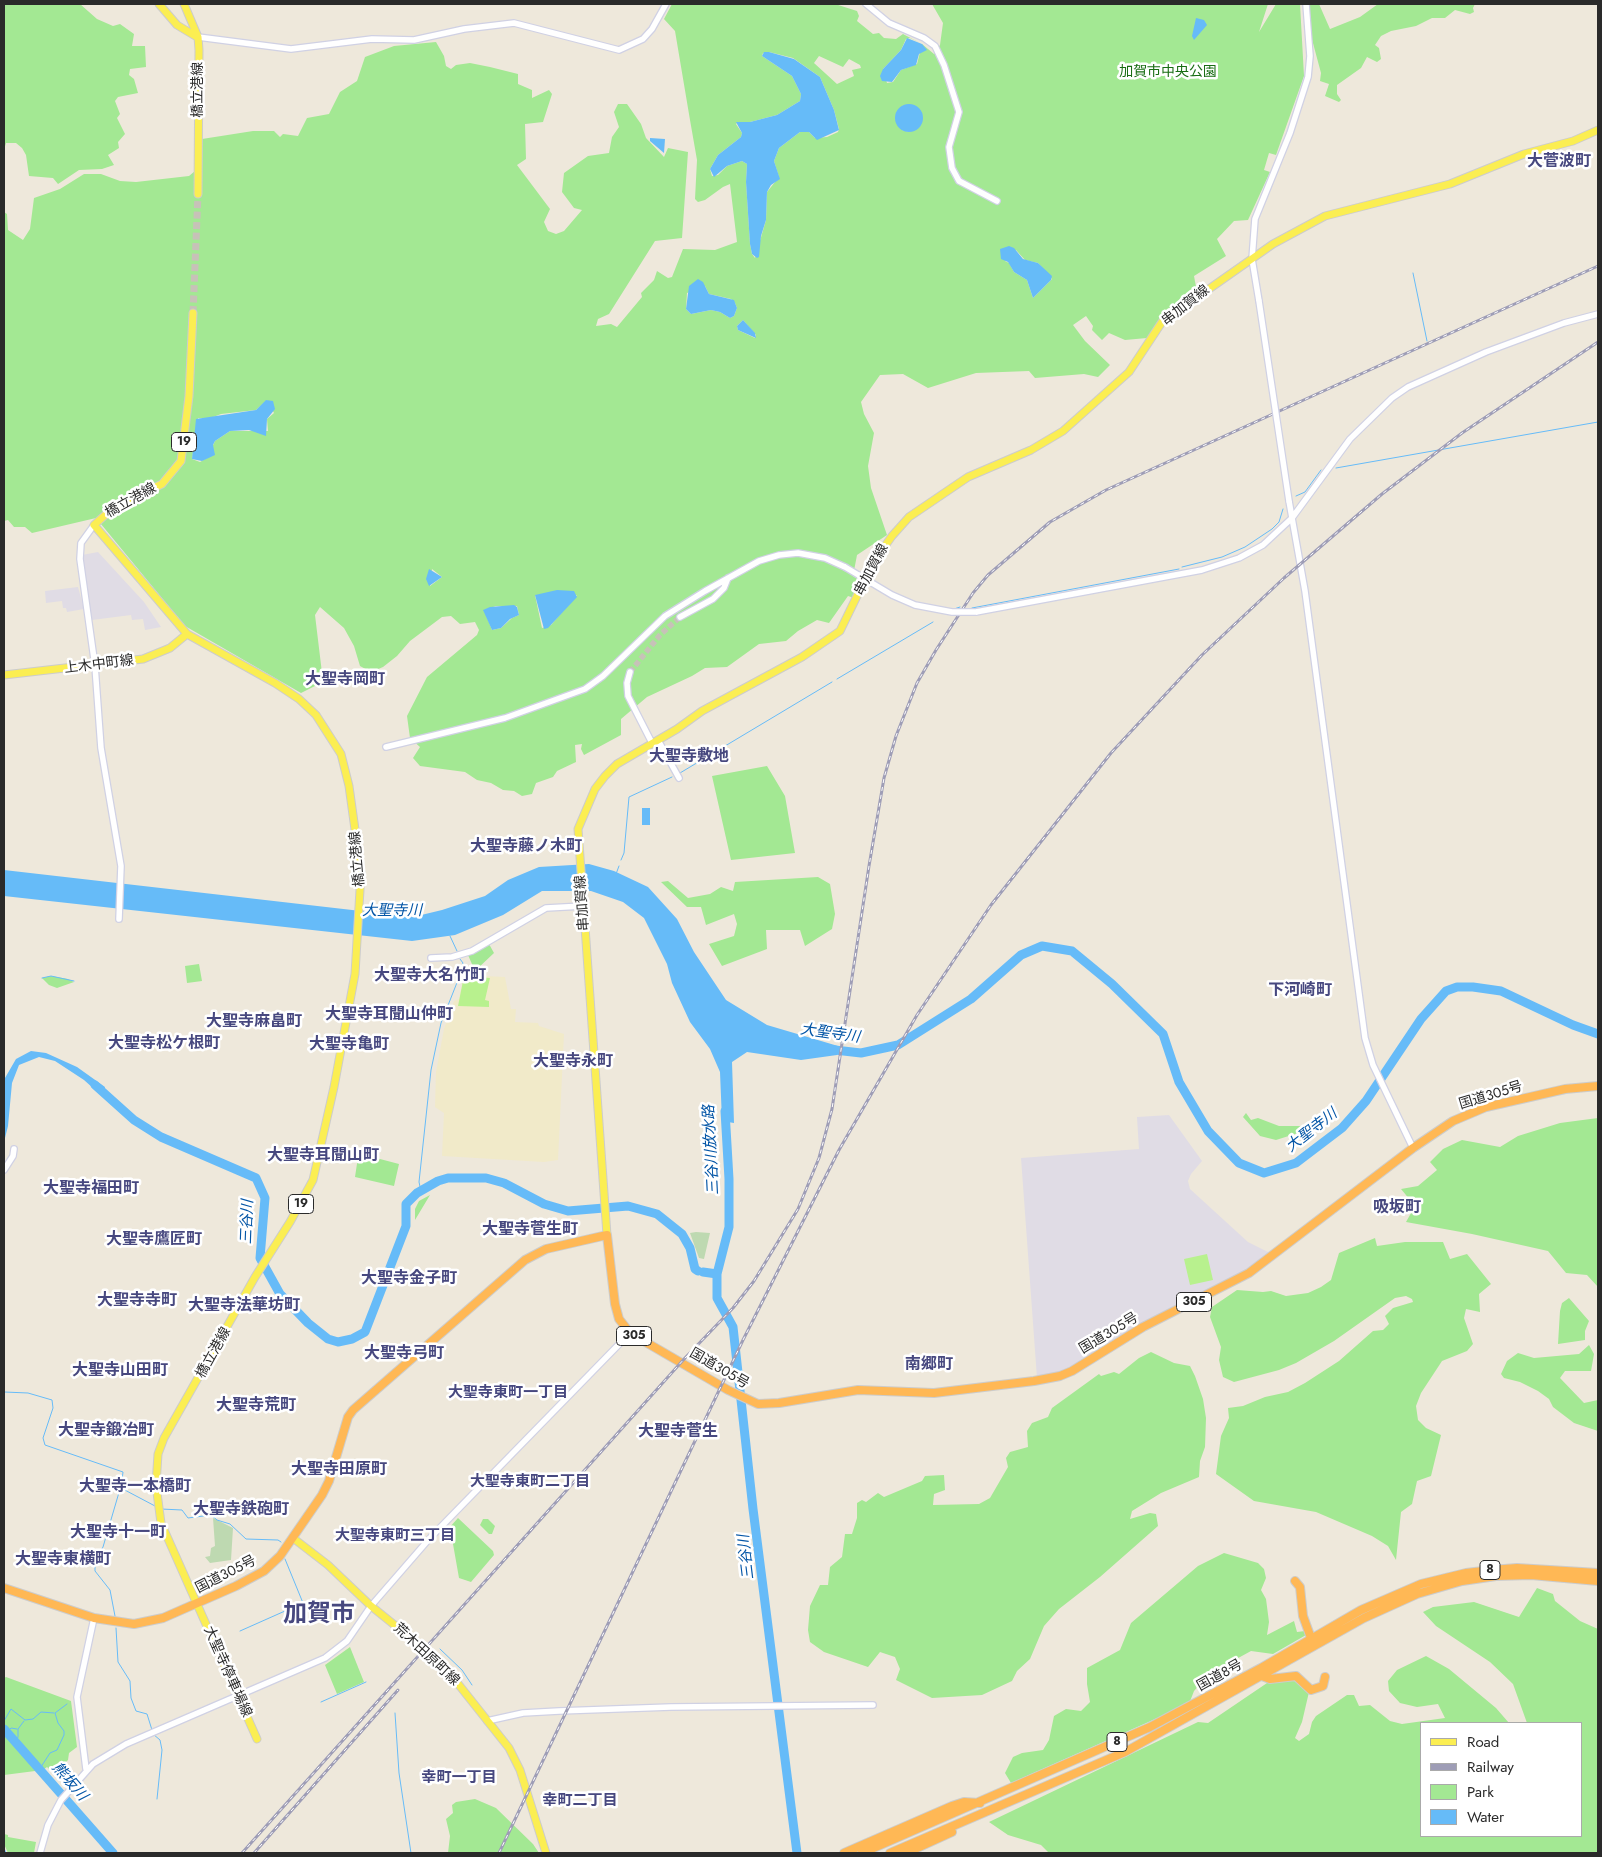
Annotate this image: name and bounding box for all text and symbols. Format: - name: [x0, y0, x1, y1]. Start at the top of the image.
- street label: 橋立港線: [191, 62, 207, 118]
- park label: 加賀市中央公園: [1119, 65, 1217, 81]
- district label: 大菅波町: [1527, 152, 1591, 172]
- street label: 串加賀線: [1159, 282, 1213, 330]
- road number: 19: [172, 432, 196, 452]
- street label: 橋立港線: [102, 480, 160, 522]
- street label: 串加賀線: [851, 541, 893, 599]
- street label: 上木中町線: [63, 652, 135, 678]
- district label: 大聖寺岡町: [305, 670, 385, 690]
- district label: 大聖寺敷地: [649, 747, 729, 767]
- street label: 橋立港線: [347, 830, 369, 888]
- district label: 大聖寺藤ノ木町: [470, 837, 582, 857]
- street label: 串加賀線: [573, 874, 593, 932]
- water label: 大聖寺川: [362, 902, 422, 920]
- district label: 大聖寺大名竹町: [374, 966, 486, 986]
- district label: 下河崎町: [1268, 981, 1332, 1001]
- district label: 大聖寺耳聞山仲町: [325, 1005, 453, 1025]
- district label: 大聖寺麻畠町: [206, 1012, 302, 1032]
- water label: 大聖寺川: [799, 1021, 861, 1047]
- district label: 大聖寺松ケ根町: [108, 1034, 220, 1054]
- district label: 大聖寺亀町: [309, 1035, 389, 1055]
- district label: 大聖寺永町: [533, 1052, 613, 1072]
- street label: 国道305号: [1457, 1078, 1525, 1114]
- water label: 三谷川放水路: [701, 1105, 723, 1195]
- water label: 大聖寺川: [1283, 1105, 1341, 1157]
- district label: 大聖寺耳聞山町: [267, 1146, 379, 1166]
- district label: 大聖寺福田町: [43, 1179, 139, 1199]
- road number: 19: [288, 1194, 314, 1214]
- district label: 吸坂町: [1373, 1198, 1421, 1218]
- water label: 三谷川: [238, 1199, 258, 1245]
- district label: 大聖寺菅生町: [482, 1220, 578, 1240]
- district label: 大聖寺鷹匠町: [106, 1230, 202, 1250]
- district label: 大聖寺金子町: [361, 1269, 457, 1289]
- district label: 大聖寺寺町: [97, 1291, 177, 1311]
- road number: 305: [1176, 1292, 1212, 1311]
- district label: 大聖寺法華坊町: [188, 1296, 300, 1316]
- street label: 国道305号: [1076, 1310, 1142, 1358]
- street label: 橋立港線: [193, 1324, 235, 1382]
- road number: 305: [616, 1326, 652, 1345]
- district label: 大聖寺弓町: [364, 1344, 444, 1364]
- street label: 国道305号: [686, 1345, 752, 1393]
- district label: 南郷町: [905, 1355, 953, 1375]
- district label: 大聖寺山田町: [72, 1361, 168, 1381]
- district label: 大聖寺東町一丁目: [448, 1384, 568, 1402]
- district label: 大聖寺荒町: [216, 1396, 296, 1416]
- district label: 大聖寺鍛冶町: [58, 1421, 154, 1441]
- district label: 大聖寺菅生: [638, 1422, 718, 1442]
- district label: 大聖寺田原町: [291, 1460, 387, 1480]
- district label: 大聖寺東町二丁目: [470, 1473, 590, 1491]
- district label: 大聖寺一本橋町: [79, 1477, 191, 1497]
- district label: 大聖寺鉄砲町: [193, 1500, 289, 1520]
- district label: 大聖寺十一町: [70, 1523, 166, 1543]
- district label: 大聖寺東町三丁目: [335, 1527, 455, 1545]
- water label: 三谷川: [735, 1534, 759, 1580]
- district label: 大聖寺東横町: [15, 1550, 111, 1570]
- street label: 国道305号: [193, 1553, 259, 1597]
- road number: 8: [1480, 1560, 1500, 1580]
- district label: 加賀市: [283, 1601, 355, 1629]
- street label: 荒木田原町線: [390, 1620, 462, 1690]
- street label: 大聖寺停車場線: [199, 1624, 255, 1720]
- street label: 国道8号: [1194, 1657, 1246, 1695]
- legend: [1420, 1722, 1582, 1837]
- text: Road: [1467, 1731, 1499, 1753]
- road number: 8: [1107, 1732, 1127, 1751]
- text: Railway: [1467, 1756, 1514, 1778]
- water label: 熊坂川: [47, 1759, 91, 1805]
- district label: 幸町一丁目: [422, 1769, 496, 1787]
- text: Park: [1467, 1781, 1494, 1803]
- district label: 幸町二丁目: [543, 1792, 617, 1810]
- text: Water: [1467, 1806, 1504, 1828]

